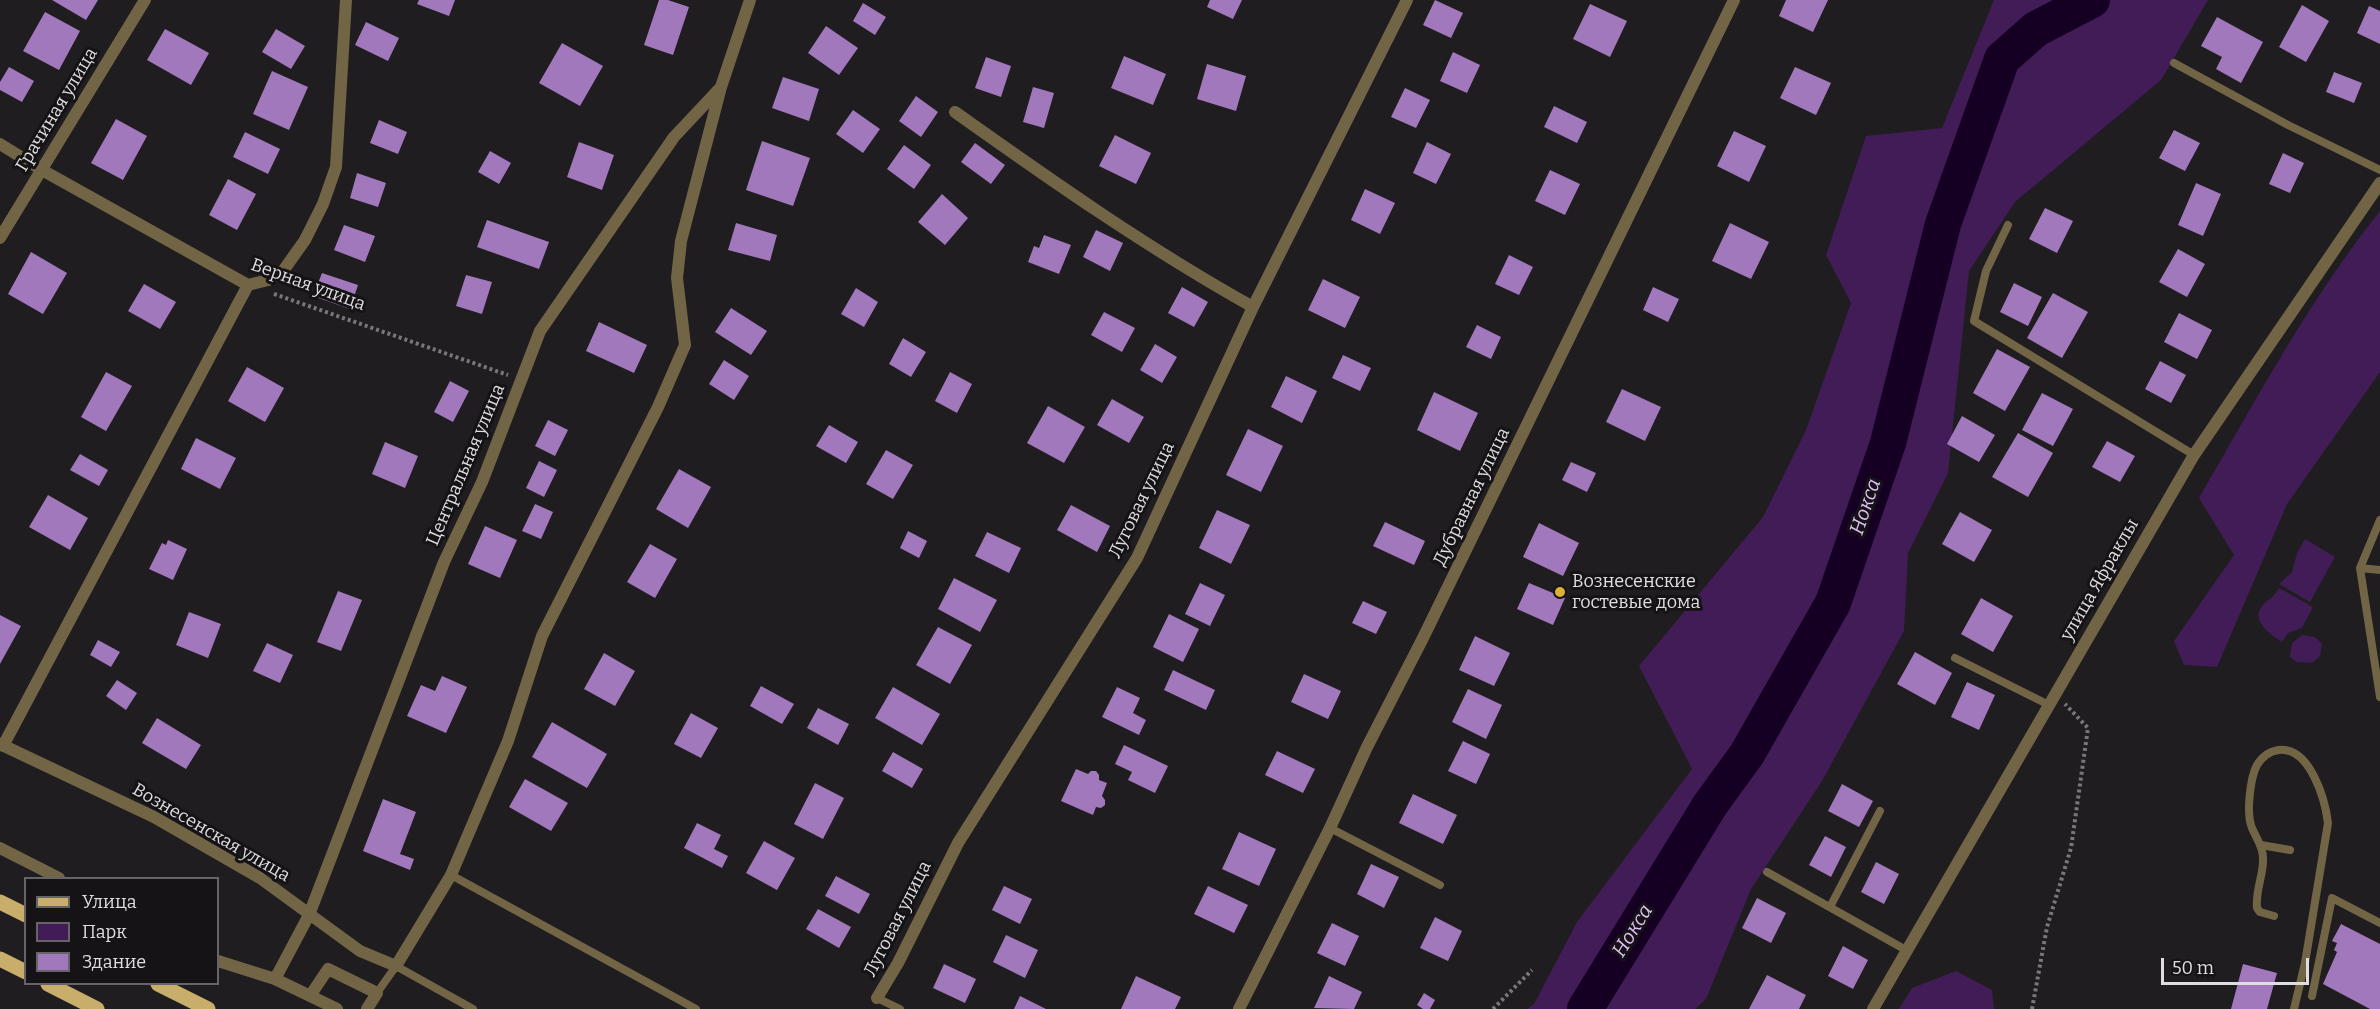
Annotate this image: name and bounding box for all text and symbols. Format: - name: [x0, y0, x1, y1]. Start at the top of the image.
- street label: Грачиная улица: [12, 44, 102, 176]
- street label: Верная улица: [248, 254, 368, 316]
- street label: Центральная улица: [422, 381, 510, 549]
- street label: Дубравная улица: [1429, 424, 1515, 570]
- street label: Луговая улица: [1105, 438, 1179, 562]
- water label: Нокса: [1845, 476, 1887, 538]
- street label: улица Яфраклы: [2056, 515, 2144, 645]
- place label: Вознесенские гостевые дома: [1572, 571, 1700, 614]
- marker: Вознесенские гостевые дома: [1553, 585, 1567, 599]
- street label: Вознесенская улица: [128, 779, 294, 887]
- street label: Луговая улица: [860, 858, 936, 980]
- legend: [24, 877, 219, 985]
- text: Улица: [82, 891, 137, 913]
- water label: Нокса: [1608, 900, 1658, 962]
- text: Парк: [82, 921, 127, 943]
- scale bar: [2164, 946, 2312, 984]
- text: Здание: [82, 951, 146, 973]
- text: 50 m: [2172, 957, 2214, 979]

